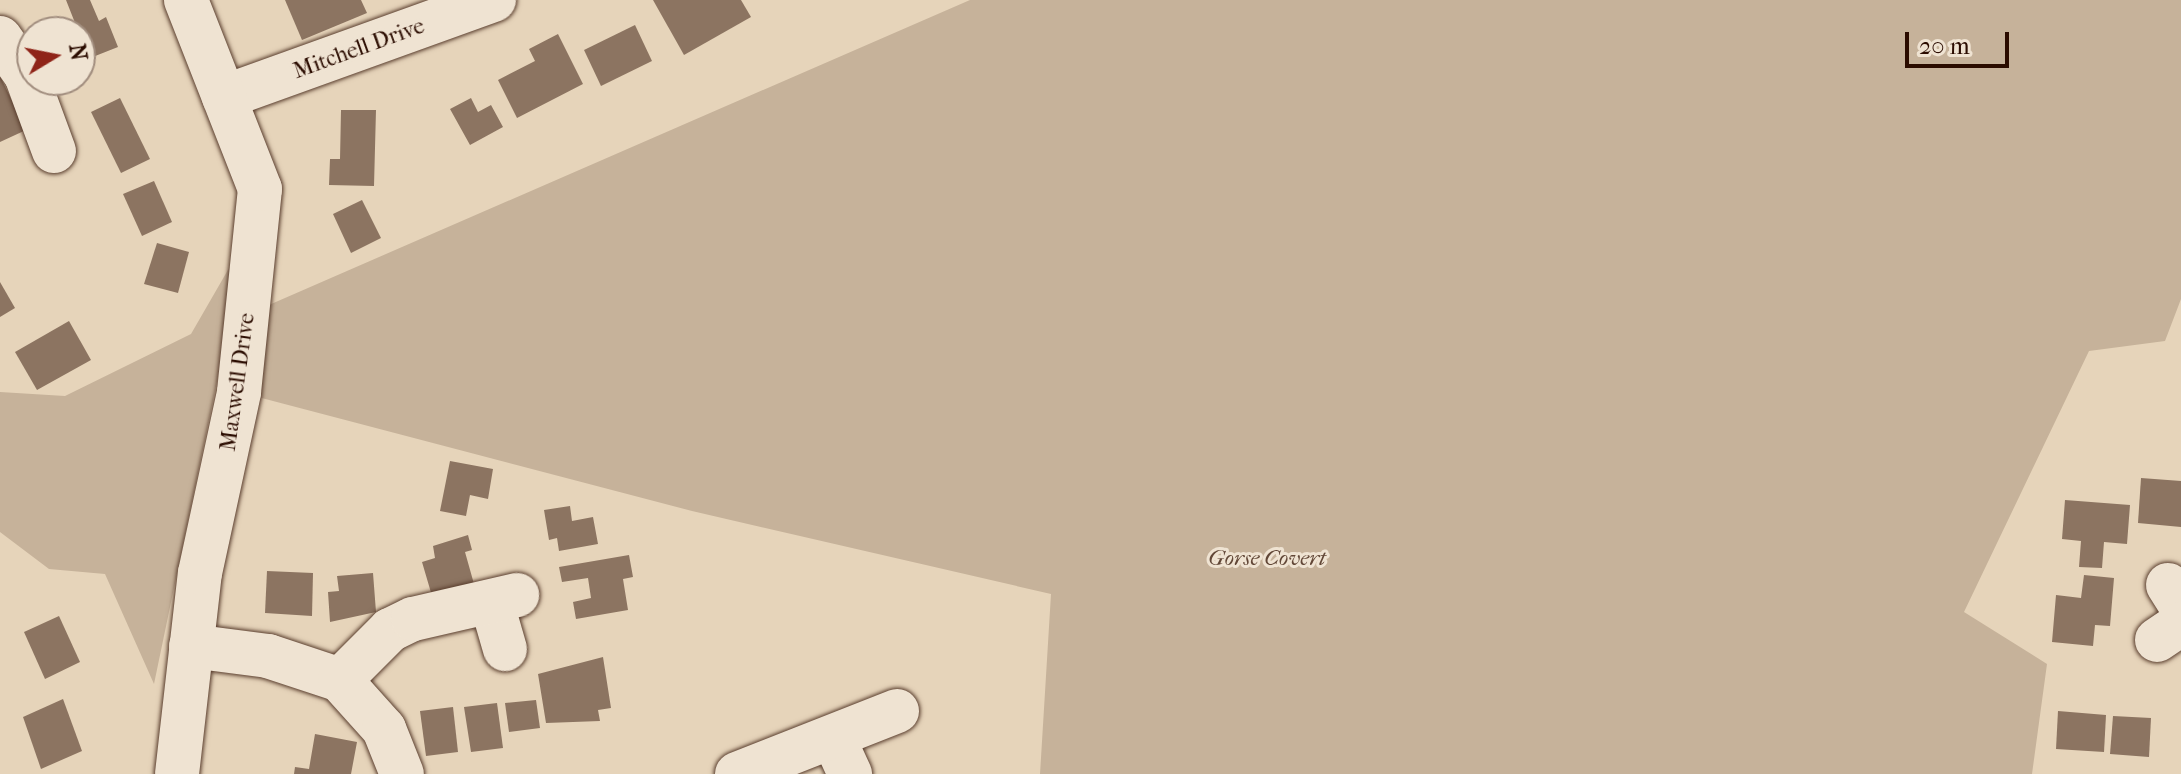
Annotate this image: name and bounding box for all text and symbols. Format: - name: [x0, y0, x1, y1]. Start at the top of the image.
- street label: Mitchell Drive: [290, 13, 428, 85]
- north arrow: [16, 16, 96, 96]
- scale bar: [1909, 16, 2013, 66]
- text: 20 m: [1919, 32, 1970, 60]
- text: N: [63, 42, 92, 63]
- street label: Maxwell Drive: [215, 311, 261, 453]
- park label: Gorse Covert: [1208, 546, 1326, 572]

